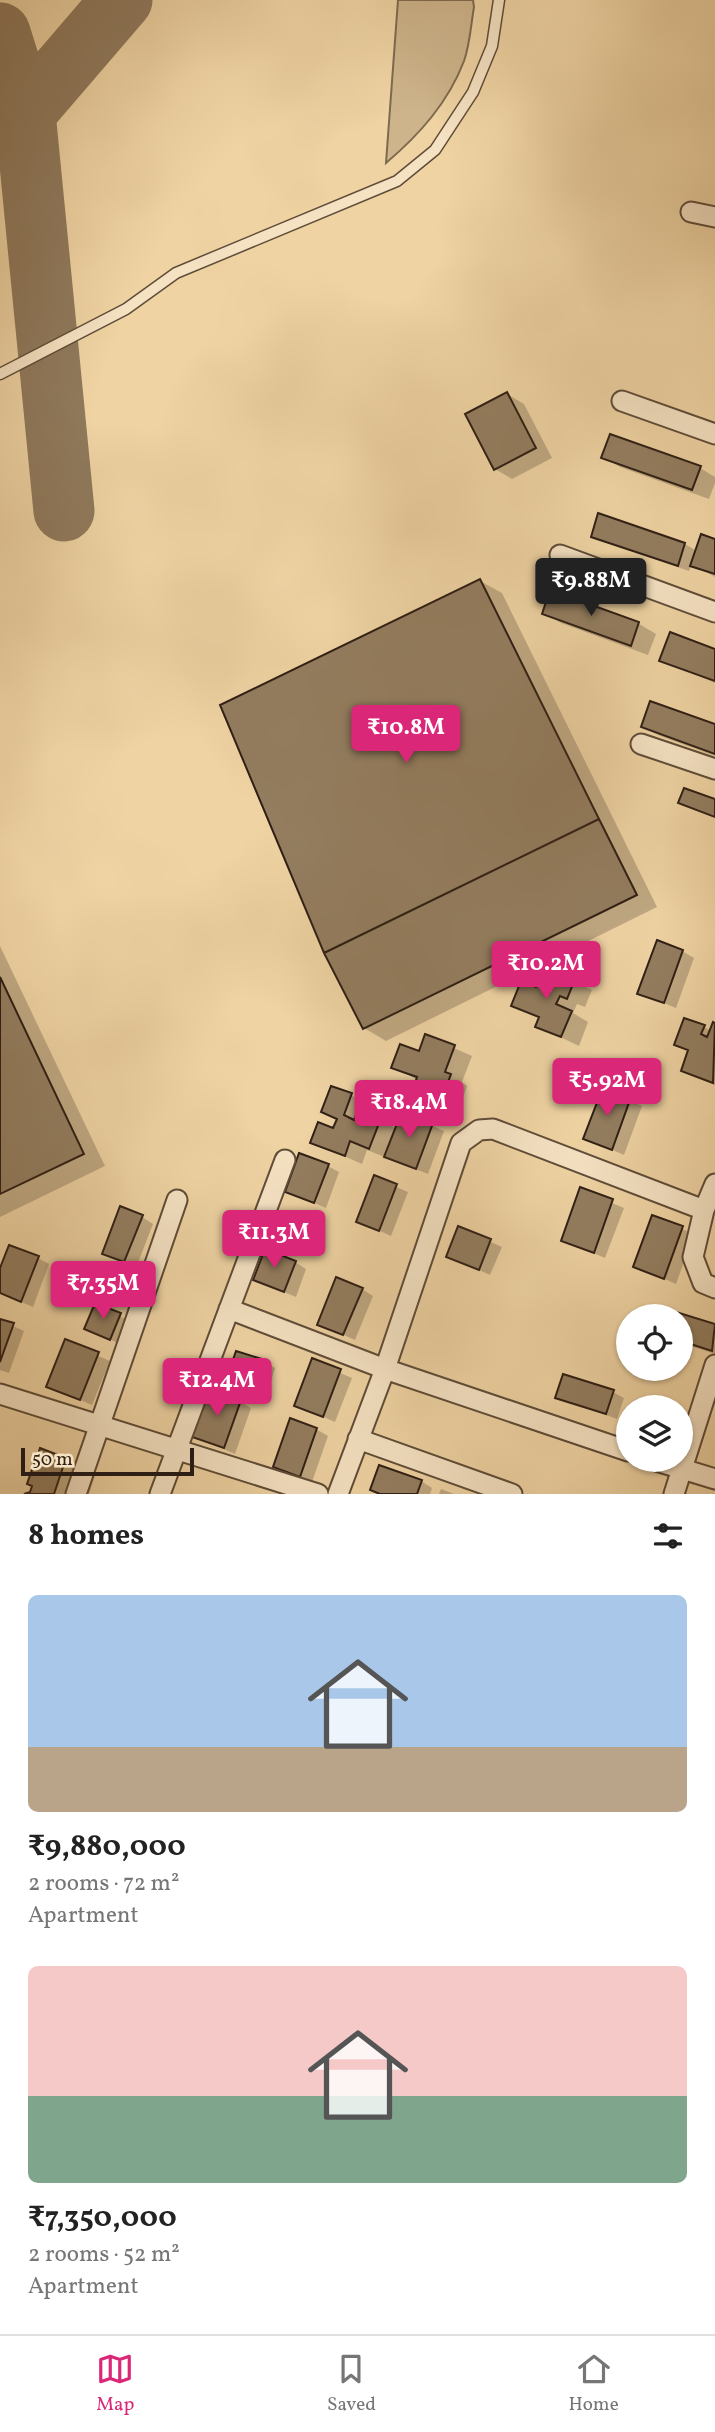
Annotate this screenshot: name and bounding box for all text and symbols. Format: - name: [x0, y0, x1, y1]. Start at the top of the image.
- pin: ₹9.88M: [534, 558, 648, 618]
- text: ₹9.88M: [551, 565, 631, 597]
- pin: ₹10.8M: [349, 706, 463, 765]
- text: ₹10.8M: [367, 712, 445, 744]
- pin: ₹10.2M: [489, 942, 603, 1001]
- text: ₹10.2M: [508, 948, 584, 980]
- pin: ₹5.92M: [550, 1058, 664, 1118]
- text: ₹5.92M: [568, 1065, 646, 1097]
- pin: ₹18.4M: [352, 1080, 466, 1140]
- text: ₹18.4M: [371, 1087, 447, 1119]
- pin: ₹11.3M: [217, 1210, 331, 1270]
- text: ₹11.3M: [238, 1217, 310, 1249]
- pin: ₹7.35M: [46, 1262, 160, 1321]
- text: ₹7.35M: [67, 1268, 139, 1300]
- map controls: [616, 1304, 693, 1472]
- button: locate: [616, 1304, 693, 1381]
- pin: ₹12.4M: [160, 1358, 274, 1418]
- text: ₹12.4M: [179, 1365, 255, 1397]
- button: layers: [616, 1395, 693, 1472]
- scale bar: [21, 1445, 194, 1477]
- text: 50 m: [32, 1447, 73, 1473]
- text: 8 homes: [28, 1515, 144, 1557]
- icon: filters: [649, 1517, 687, 1555]
- icon: home: [295, 1641, 421, 1767]
- text: ₹9,880,000: [28, 1826, 186, 1868]
- text: 2 rooms · 72 m²: [28, 1868, 179, 1900]
- text: Apartment: [28, 1900, 139, 1932]
- icon: home: [295, 2012, 421, 2138]
- text: ₹7,350,000: [28, 2197, 177, 2239]
- text: 2 rooms · 52 m²: [28, 2239, 180, 2271]
- text: Apartment: [28, 2271, 139, 2303]
- tab: Map: [96, 2350, 134, 2418]
- tab: Saved: [327, 2350, 376, 2418]
- tab: Home: [568, 2350, 619, 2418]

